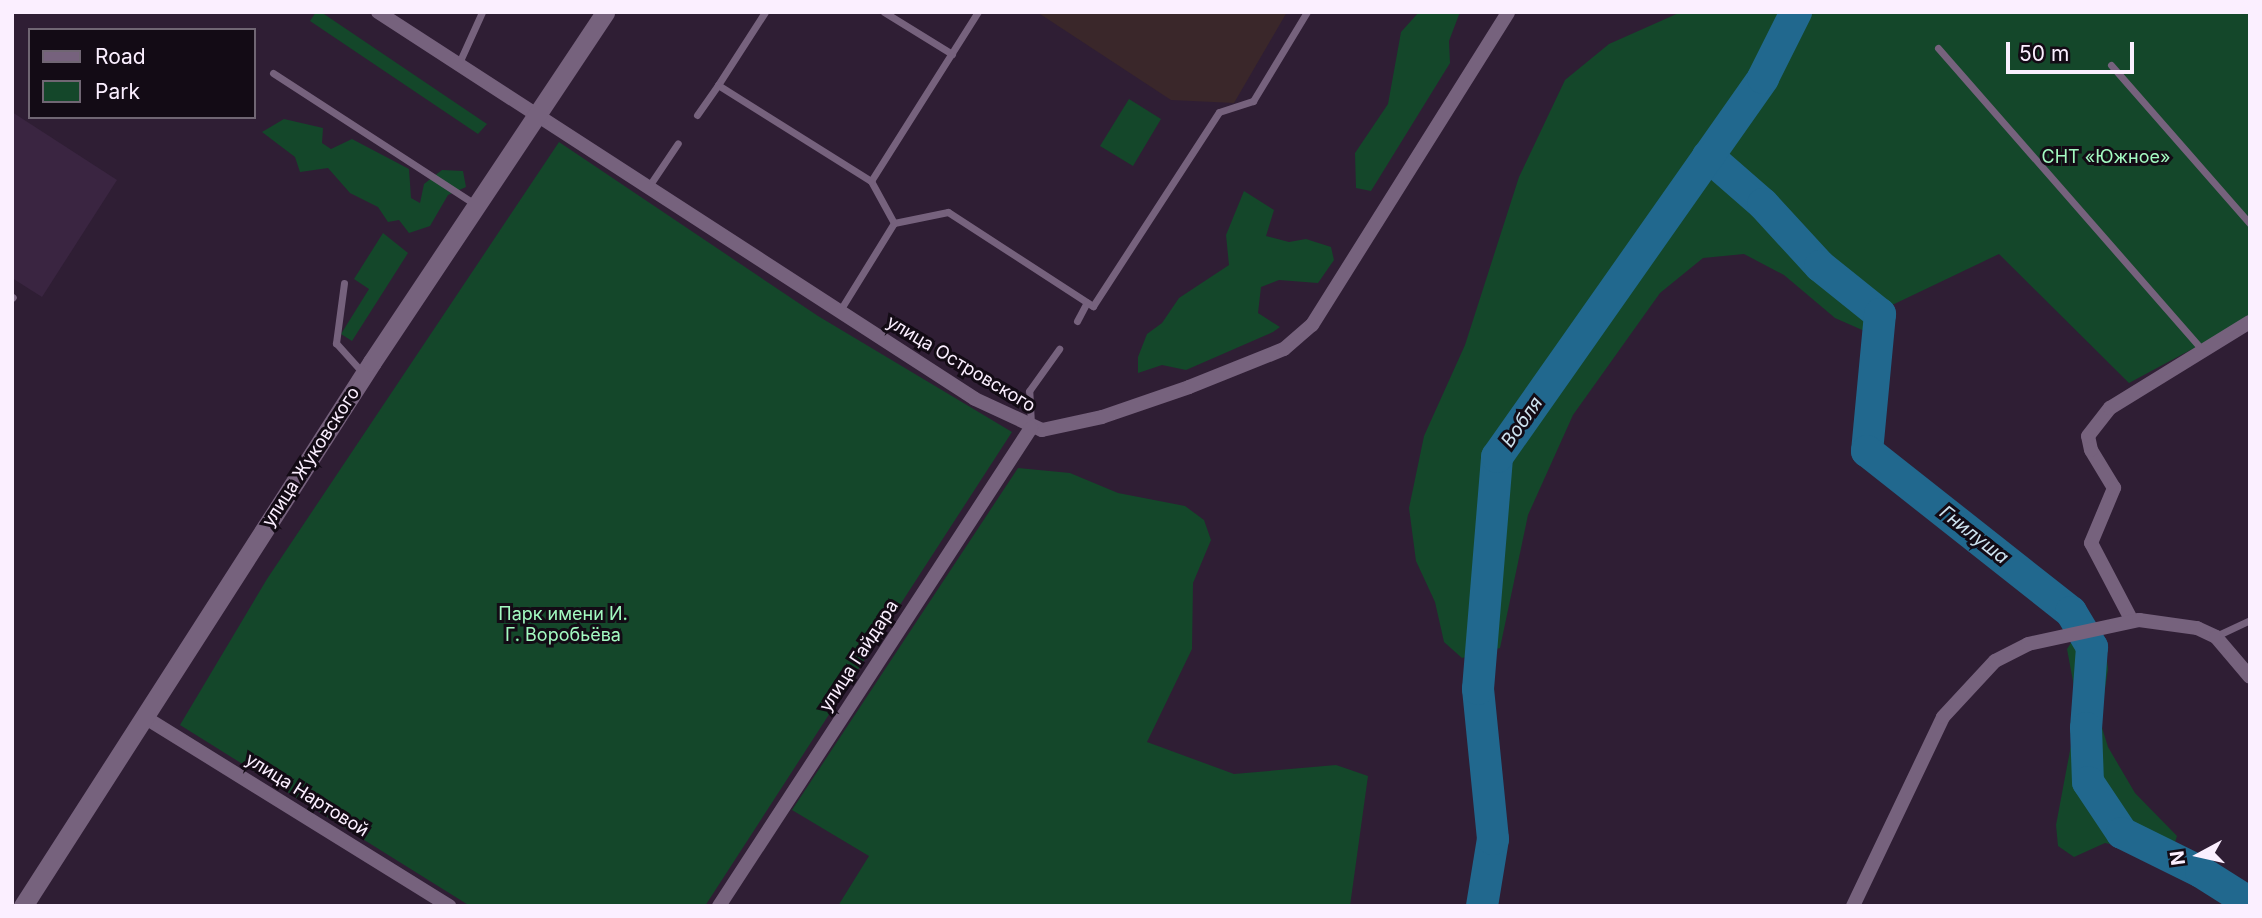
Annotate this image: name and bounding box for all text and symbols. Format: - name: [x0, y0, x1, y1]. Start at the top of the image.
- legend: [28, 28, 256, 119]
- scale bar: [2010, 28, 2138, 72]
- text: 50 m: [2019, 41, 2069, 66]
- text: Road: [95, 44, 146, 69]
- text: Park: [95, 79, 140, 104]
- park label: СНТ «Южное»: [2042, 146, 2170, 168]
- street label: улица Островского: [883, 311, 1039, 417]
- street label: улица Жуковского: [258, 383, 364, 531]
- water label: Вобля: [1496, 392, 1548, 452]
- water label: Гнилуша: [1935, 501, 2013, 569]
- street label: улица Гайдара: [815, 596, 903, 716]
- park label: Парк имени И. Г. Воробьёва: [498, 604, 628, 646]
- street label: улица Нартовой: [241, 748, 373, 842]
- north arrow: [2164, 820, 2234, 890]
- text: N: [2165, 849, 2190, 867]

